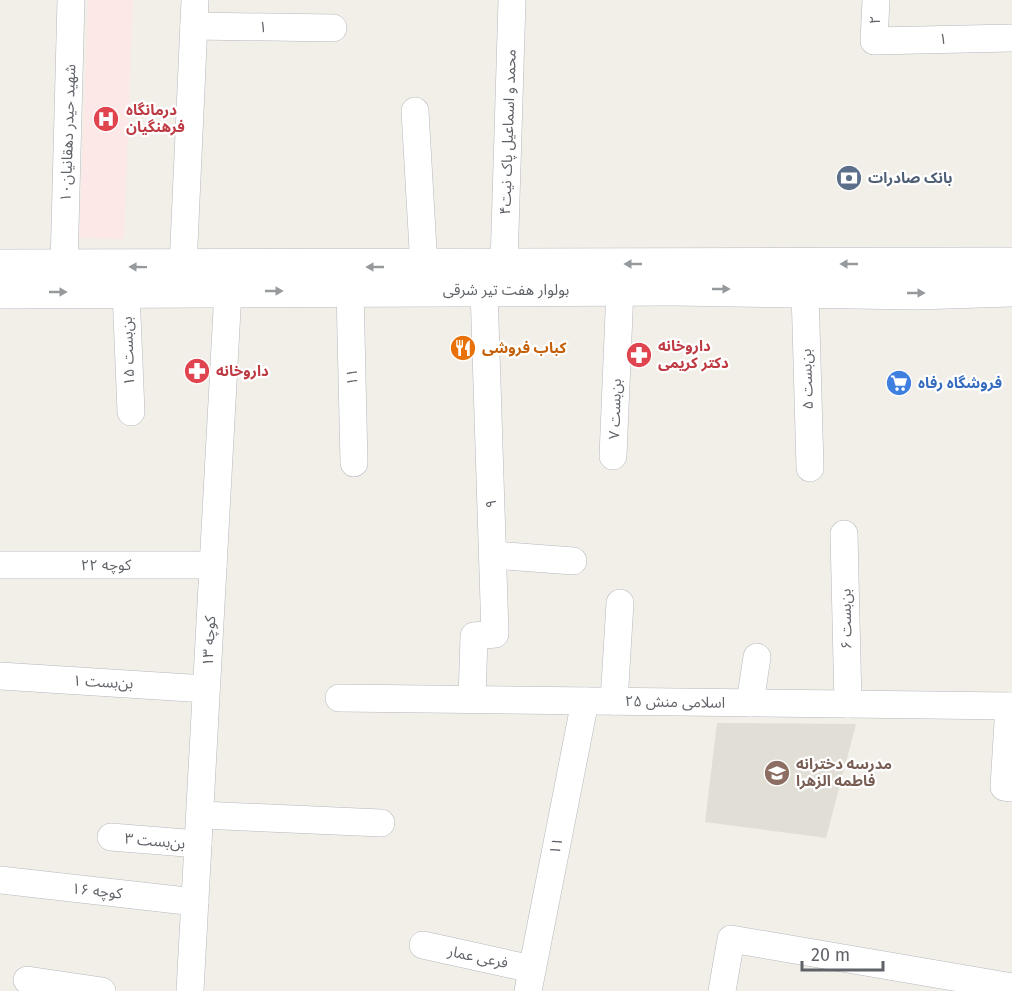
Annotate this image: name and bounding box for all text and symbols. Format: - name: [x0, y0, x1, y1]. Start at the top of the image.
- street label: ۲: [866, 15, 884, 25]
- street label: ۱: [259, 18, 267, 36]
- street label: ۱: [939, 30, 947, 48]
- street label: محمد و اسماعیل پاک نیت۴: [496, 49, 521, 215]
- street label: شهید حیدر دهقانیان۱۰: [57, 64, 79, 202]
- place label: درمانگاه فرهنگیان: [126, 101, 185, 136]
- hospital icon: درمانگاه فرهنگیان: [91, 104, 121, 134]
- bank icon: بانک صادرات: [834, 163, 864, 193]
- place label: بانک صادرات: [868, 169, 952, 187]
- one-way arrow: [623, 259, 642, 269]
- one-way arrow: [839, 259, 858, 269]
- one-way arrow: [128, 262, 147, 272]
- one-way arrow: [365, 262, 384, 272]
- street label: بولوار هفت تیر شرقی: [443, 281, 569, 299]
- one-way arrow: [712, 284, 731, 294]
- one-way arrow: [265, 286, 284, 296]
- one-way arrow: [49, 287, 68, 297]
- one-way arrow: [907, 288, 926, 298]
- street label: بن‌بست ۱۵: [118, 316, 138, 386]
- restaurant icon: کباب فروشی: [448, 333, 478, 363]
- place label: داروخانه دکتر کریمی: [658, 337, 729, 372]
- place label: کباب فروشی: [482, 339, 566, 357]
- pharmacy icon: داروخانه دکتر کریمی: [624, 340, 654, 370]
- street label: بن‌بست ۵: [797, 348, 817, 410]
- pharmacy icon: داروخانه: [182, 356, 212, 386]
- place label: داروخانه: [216, 362, 269, 380]
- street label: ۱۱: [343, 368, 361, 386]
- supermarket icon: فروشگاه رفاه: [884, 368, 914, 398]
- place label: فروشگاه رفاه: [918, 374, 1002, 392]
- street label: بن‌بست ۷: [605, 378, 625, 440]
- street label: ۹: [482, 499, 500, 509]
- street label: کوچه ۲۲: [81, 556, 132, 575]
- street label: بن‌بست ۶: [836, 588, 856, 650]
- street label: کوچه ۱۳: [199, 614, 220, 667]
- street label: بن‌بست ۱: [72, 671, 134, 693]
- street label: اسلامی منش ۲۵: [625, 692, 725, 712]
- place label: مدرسه دخترانه فاطمه الزهرا: [796, 755, 892, 790]
- school or university icon: مدرسه دخترانه فاطمه الزهرا: [762, 758, 792, 788]
- street label: بن‌بست ۳: [124, 829, 186, 853]
- street label: ۱۱: [546, 836, 566, 856]
- street label: کوچه ۱۶: [71, 879, 124, 904]
- scale bar: [802, 934, 883, 972]
- street label: فرعی عمار: [445, 942, 510, 972]
- text: 20 m: [811, 944, 850, 966]

